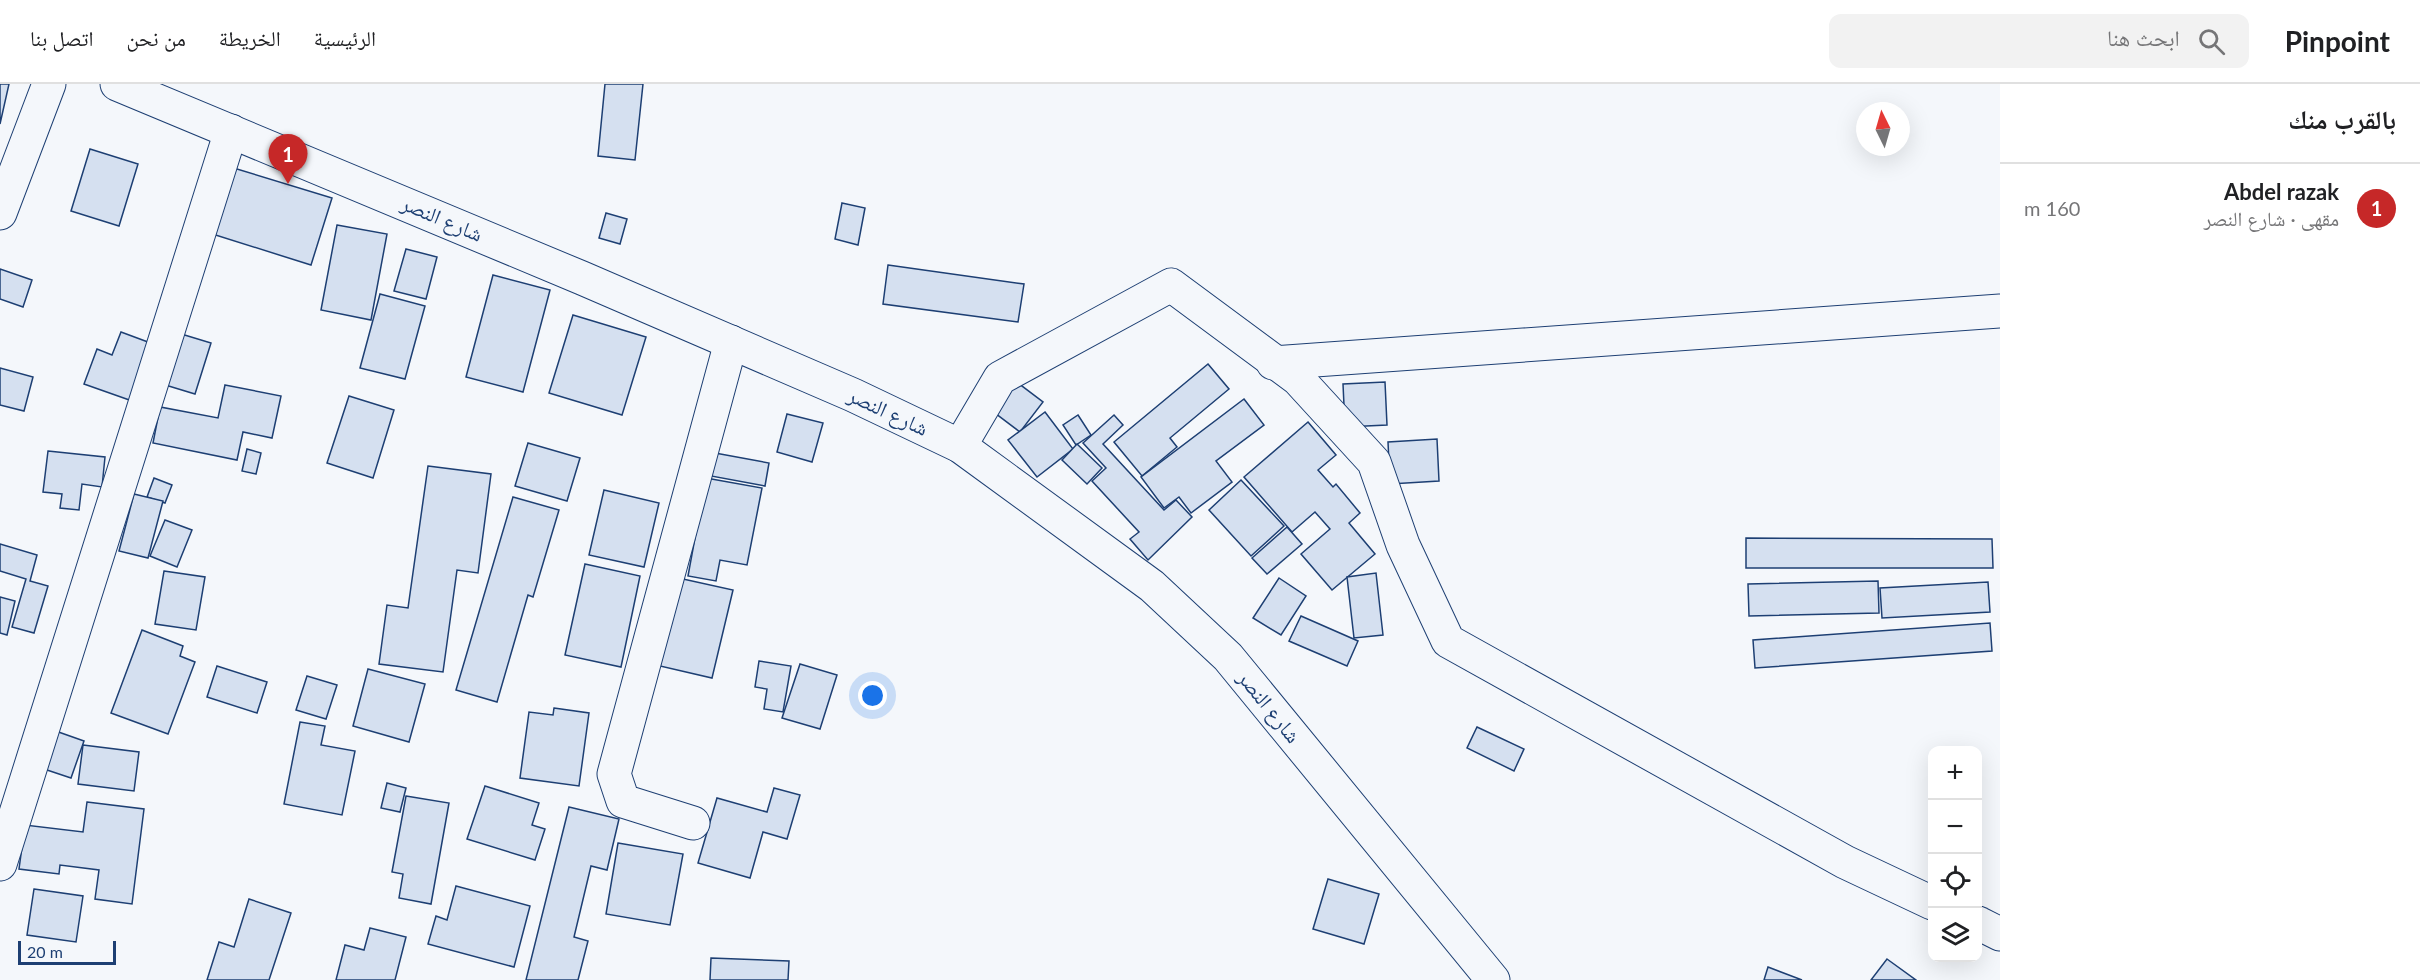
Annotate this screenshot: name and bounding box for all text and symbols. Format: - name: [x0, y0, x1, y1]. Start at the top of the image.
- search box: [1829, 14, 2249, 68]
- text: ابحث هنا: [2107, 24, 2180, 51]
- text: Pinpoint: [2285, 24, 2390, 58]
- text: اتصل بنا: [30, 25, 94, 50]
- text: من نحن: [127, 25, 186, 50]
- text: الخريطة: [219, 25, 281, 50]
- text: الرئيسية: [314, 25, 376, 50]
- icon: search: [2195, 25, 2228, 58]
- north arrow: [1856, 102, 1910, 156]
- text: بالقرب منك: [2288, 103, 2396, 135]
- pin: 1: [268, 135, 308, 184]
- text: Abdel razak: [2224, 178, 2339, 205]
- street label: شارع النصر: [397, 189, 487, 248]
- text: 160 m: [2024, 196, 2080, 220]
- text: 1: [2371, 196, 2382, 220]
- text: مقهى · شارع النصر: [2204, 206, 2339, 230]
- street label: شارع النصر: [843, 381, 933, 442]
- street label: شارع النصر: [1231, 664, 1307, 748]
- your location: [858, 681, 887, 710]
- map controls: [1928, 746, 1982, 962]
- button: +: [1928, 746, 1982, 800]
- button: −: [1928, 800, 1982, 854]
- button: locate: [1928, 854, 1982, 908]
- button: layers: [1928, 908, 1982, 962]
- scale bar: [18, 938, 116, 966]
- text: 20 m: [27, 942, 63, 961]

